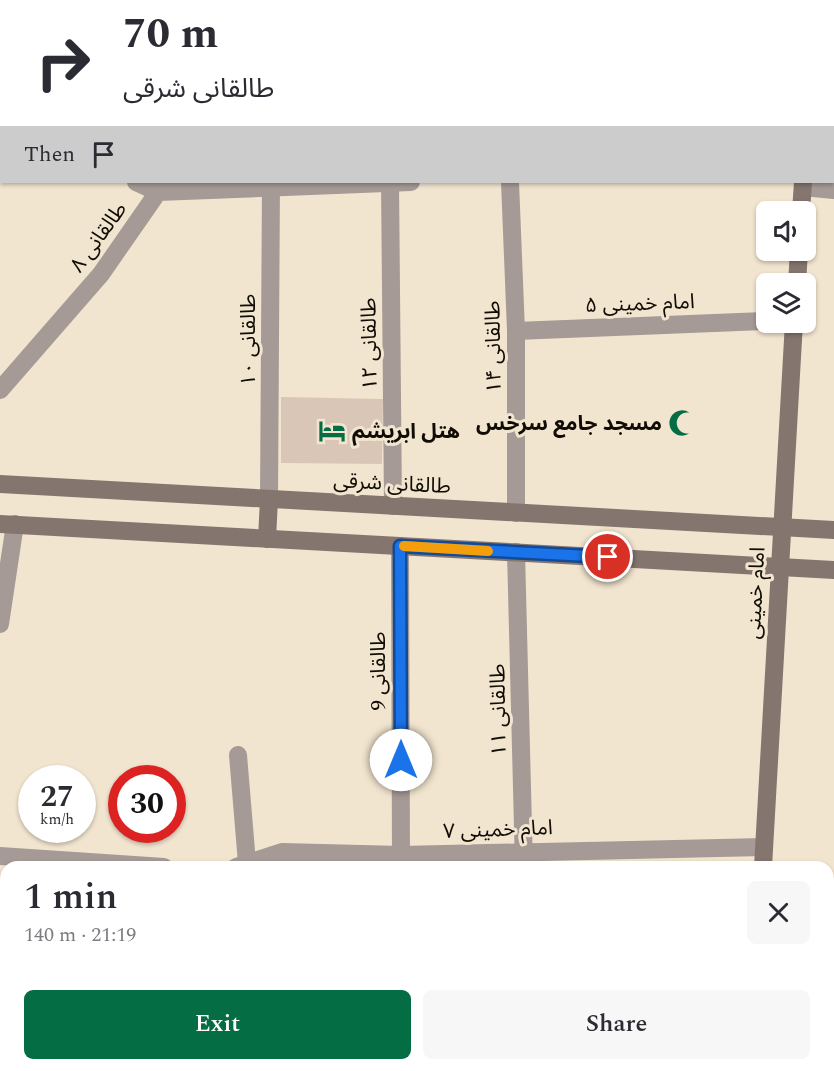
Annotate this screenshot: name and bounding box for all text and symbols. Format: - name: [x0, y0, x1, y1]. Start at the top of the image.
- text: 70 m: [123, 3, 218, 66]
- icon: right: [24, 24, 102, 102]
- text: طالقانی شرقی: [123, 68, 274, 110]
- text: Then: [24, 138, 75, 171]
- icon: arrive: [87, 138, 120, 171]
- street label: طالقانی ۸: [62, 196, 135, 280]
- map controls: [756, 201, 816, 333]
- button: sound: [756, 201, 816, 261]
- button: layers: [756, 273, 816, 333]
- street label: امام خمینی ۵: [585, 286, 695, 322]
- street label: طالقانی ۱۰: [233, 294, 265, 386]
- street label: طالقانی ۱۲: [353, 297, 387, 391]
- street label: طالقانی ۱۴: [477, 300, 511, 394]
- place label: مسجد جامع سرخس: [476, 408, 662, 440]
- mosque icon: مسجد جامع سرخس: [667, 408, 697, 438]
- hotel icon: هتل ابریشم: [317, 416, 347, 446]
- place label: هتل ابریشم: [352, 416, 460, 448]
- street label: طالقانی شرقی: [332, 465, 452, 503]
- pin: [582, 531, 633, 582]
- icon: arrive: [591, 540, 624, 573]
- street label: امام خمینی: [738, 546, 774, 640]
- street label: طالقانی 9: [363, 631, 395, 711]
- street label: طالقانی ۱۱: [482, 663, 516, 757]
- position arrow: [369, 728, 433, 792]
- speed limit sign: 30: [108, 765, 186, 843]
- text: 27: [40, 774, 74, 820]
- text: km/h: [40, 808, 74, 831]
- street label: امام خمینی ۷: [443, 812, 553, 848]
- text: 1 min: [24, 870, 117, 925]
- button: close: [747, 881, 810, 944]
- text: 140 m · 21:19: [24, 920, 136, 950]
- button: Exit: [24, 990, 411, 1059]
- button: Share: [423, 990, 810, 1059]

